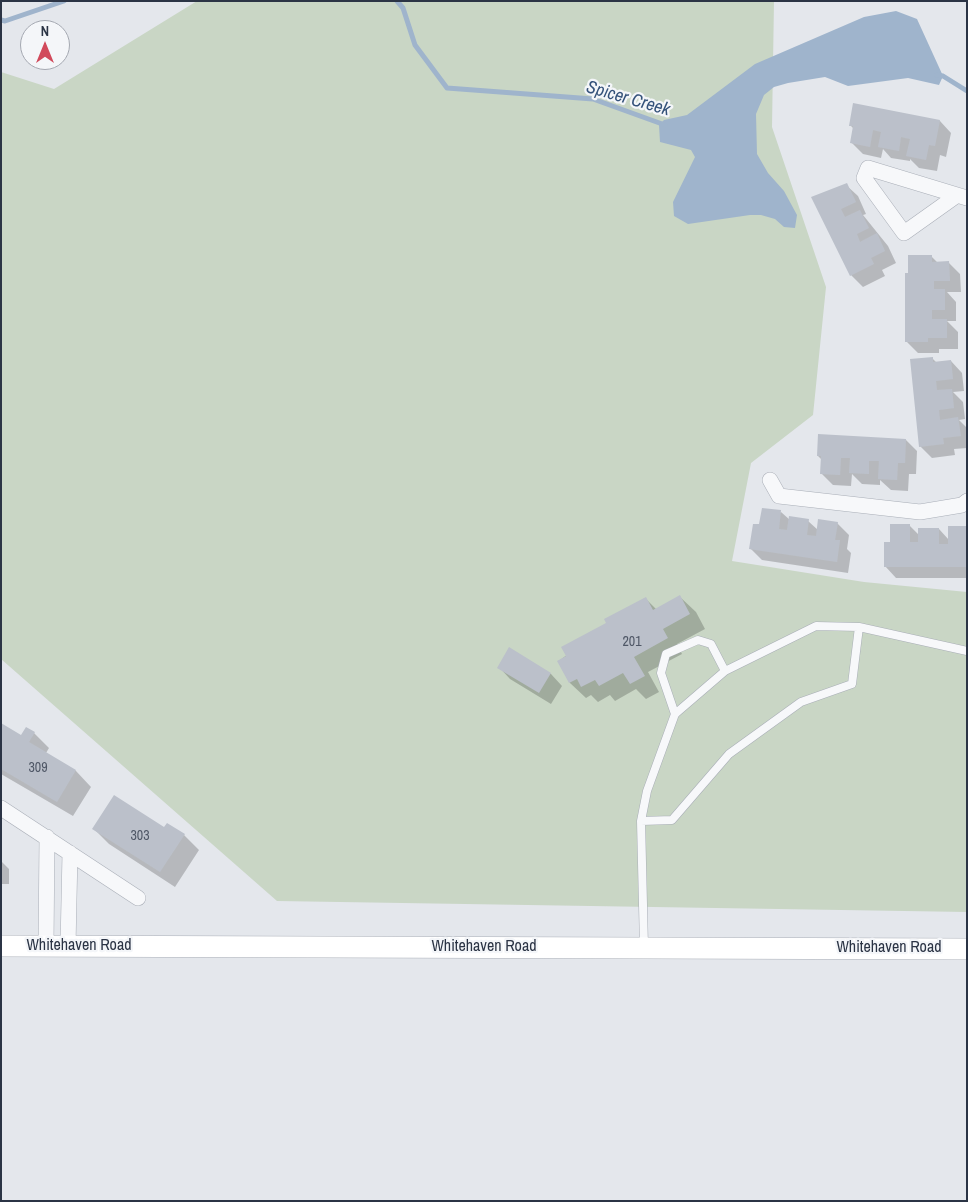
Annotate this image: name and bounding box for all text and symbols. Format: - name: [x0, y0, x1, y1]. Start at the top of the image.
- north arrow: [20, 20, 70, 70]
- text: N: [41, 22, 49, 40]
- water label: Spicer Creek: [584, 77, 672, 121]
- house number: 201: [622, 634, 642, 650]
- house number: 309: [28, 760, 48, 776]
- house number: 303: [130, 828, 150, 844]
- street label: Whitehaven Road: [26, 936, 132, 956]
- street label: Whitehaven Road: [431, 937, 537, 957]
- street label: Whitehaven Road: [836, 938, 942, 958]

